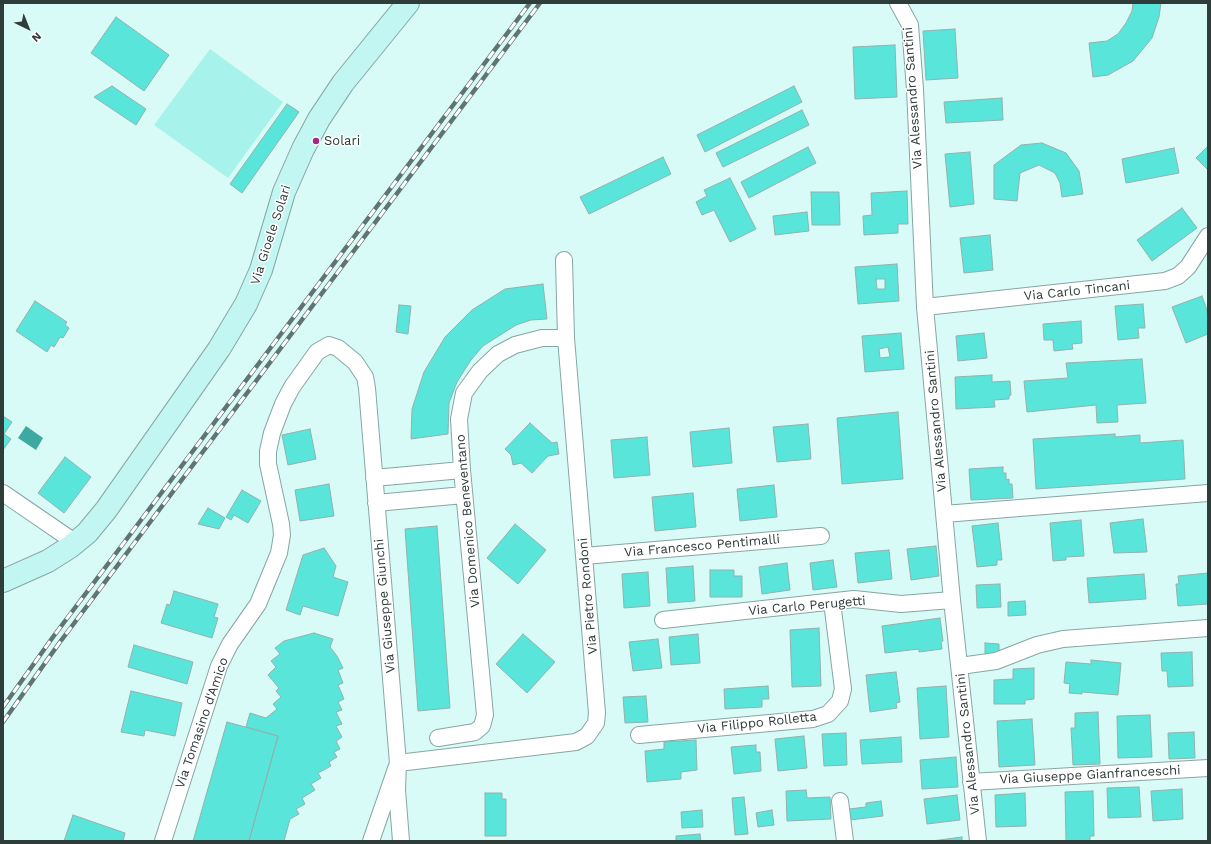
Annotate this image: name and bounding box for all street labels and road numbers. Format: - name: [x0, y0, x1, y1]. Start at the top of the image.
- street label: Via Alessandro Santini: [900, 27, 926, 169]
- street label: Via Gioele Solari: [248, 183, 294, 287]
- street label: Via Carlo Tincani: [1023, 278, 1131, 304]
- street label: Via Alessandro Santini: [922, 349, 950, 493]
- street label: Via Domenico Beneventano: [453, 434, 483, 608]
- street label: Via Francesco Pentimalli: [624, 531, 780, 561]
- street label: Via Pietro Rondoni: [575, 537, 601, 655]
- street label: Via Giuseppe Giunchi: [371, 538, 399, 674]
- street label: Via Carlo Perugetti: [748, 593, 866, 619]
- street label: Via Tomasino d'Amico: [172, 655, 232, 791]
- street label: Via Alessandro Santini: [953, 672, 983, 816]
- street label: Via Filippo Rolletta: [697, 709, 817, 737]
- street label: Via Giuseppe Gianfranceschi: [999, 762, 1181, 788]

